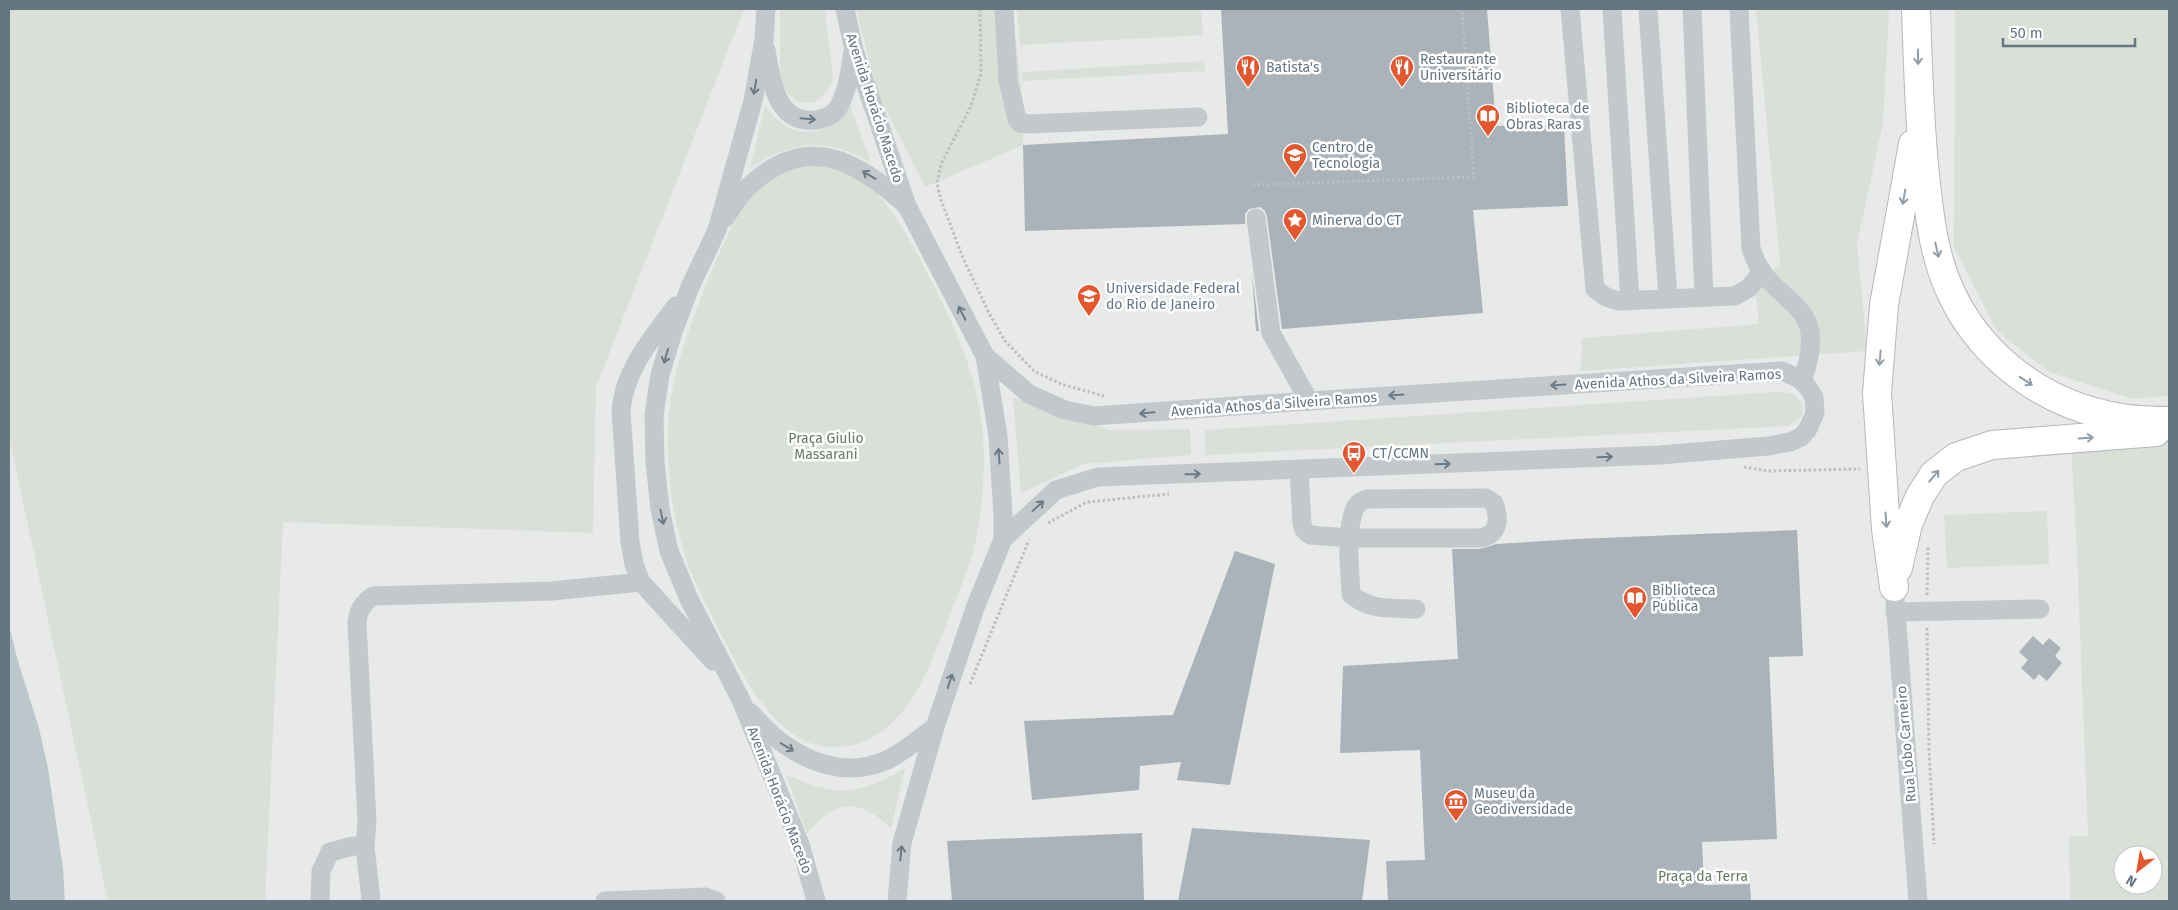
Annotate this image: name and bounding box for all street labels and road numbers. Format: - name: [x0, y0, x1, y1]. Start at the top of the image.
- street label: Avenida Horácio Macedo: [842, 31, 907, 185]
- street label: Avenida Athos da Silveira Ramos: [1574, 366, 1782, 393]
- street label: Avenida Athos da Silveira Ramos: [1170, 389, 1378, 420]
- street label: Rua Lobo Carneiro: [1893, 685, 1920, 803]
- street label: Avenida Horácio Macedo: [744, 724, 815, 876]

